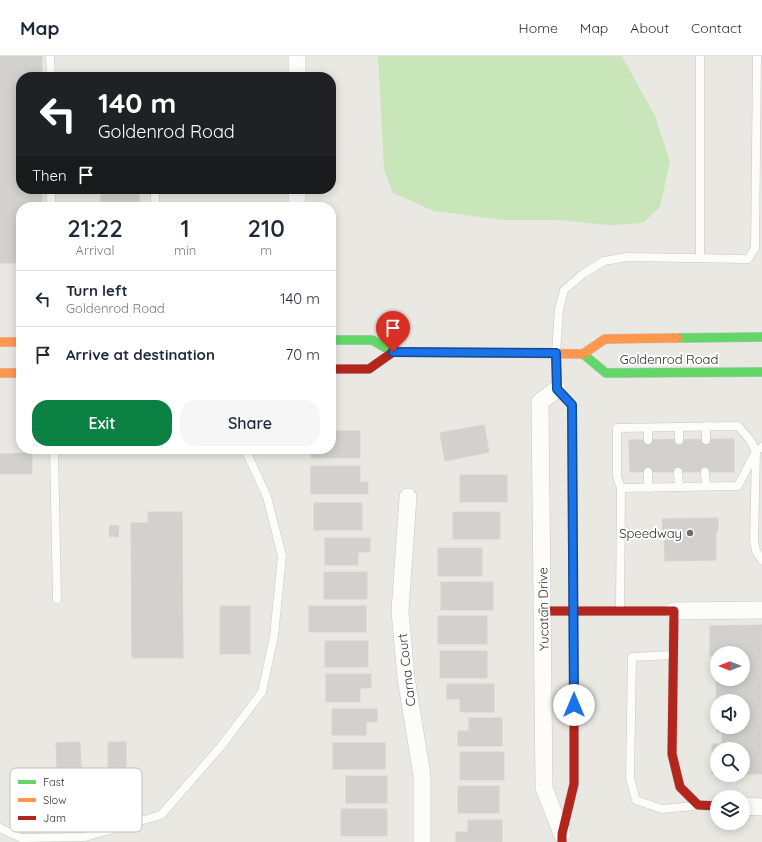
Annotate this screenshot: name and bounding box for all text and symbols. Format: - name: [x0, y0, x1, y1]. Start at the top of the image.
- text: Map: [20, 16, 59, 40]
- text: Home: [519, 19, 558, 37]
- text: Map: [580, 19, 608, 37]
- text: About: [630, 19, 669, 37]
- text: Contact: [691, 19, 742, 37]
- text: 140 m: [98, 85, 176, 120]
- icon: left: [32, 88, 84, 140]
- text: Goldenrod Road: [98, 120, 235, 143]
- icon: arrive: [75, 164, 97, 186]
- text: Then: [32, 166, 67, 185]
- text: 21:22: [67, 213, 123, 243]
- text: 1: [181, 213, 190, 243]
- text: 210: [247, 213, 285, 243]
- text: Arrival: [76, 242, 115, 258]
- text: min: [174, 242, 196, 258]
- text: m: [260, 242, 272, 258]
- text: Turn left: [66, 281, 128, 300]
- icon: left: [32, 288, 54, 310]
- text: 140 m: [280, 289, 320, 308]
- text: Goldenrod Road: [66, 300, 165, 316]
- pin: [376, 311, 410, 352]
- icon: arrive: [382, 317, 404, 339]
- icon: arrive: [32, 344, 54, 366]
- text: Arrive at destination: [66, 345, 215, 364]
- text: 70 m: [286, 345, 320, 364]
- street label: Goldenrod Road: [620, 351, 718, 367]
- button: Exit: [32, 400, 172, 446]
- button: Share: [180, 400, 320, 446]
- place label: Speedway: [619, 525, 682, 541]
- marker: Speedway: [685, 528, 695, 538]
- street label: Yucatan Drive: [534, 567, 552, 651]
- street label: Carna Court: [394, 633, 418, 707]
- north arrow: [710, 646, 750, 686]
- map controls: [710, 646, 750, 830]
- position arrow: [553, 684, 595, 726]
- button: sound: [710, 694, 750, 734]
- button: search: [710, 742, 750, 782]
- legend: [10, 768, 142, 832]
- text: Fast: [43, 775, 65, 789]
- button: layers: [710, 790, 750, 830]
- text: Slow: [43, 793, 67, 807]
- text: Jam: [43, 811, 66, 825]

